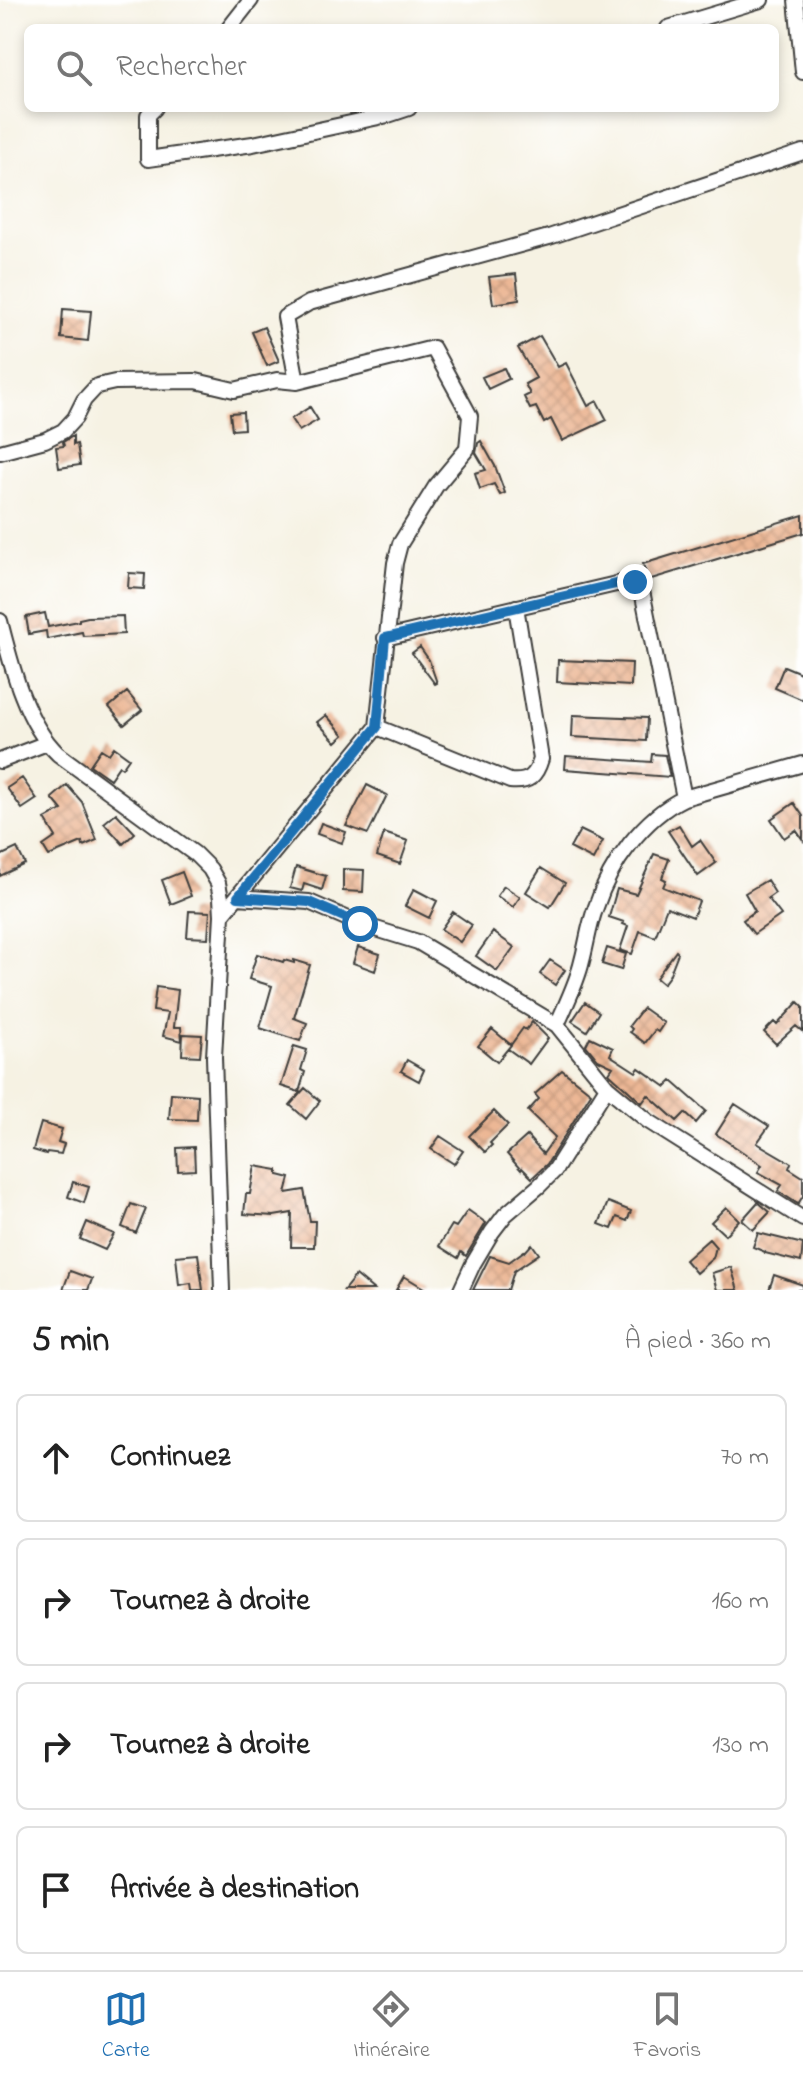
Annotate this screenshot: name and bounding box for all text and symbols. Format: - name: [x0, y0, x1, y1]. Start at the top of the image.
- search box: [24, 24, 779, 112]
- icon: search: [52, 46, 96, 90]
- text: Rechercher: [116, 46, 247, 90]
- route end: [617, 564, 653, 600]
- route start: [342, 906, 378, 942]
- text: 5 min: [32, 1317, 109, 1367]
- text: À pied · 360 m: [625, 1323, 771, 1361]
- icon: ahead: [34, 1436, 78, 1480]
- text: Continuez: [110, 1436, 230, 1480]
- text: 70 m: [720, 1439, 769, 1477]
- icon: right: [34, 1580, 78, 1624]
- text: Tournez à droite: [110, 1580, 310, 1624]
- text: 160 m: [711, 1583, 769, 1621]
- icon: right: [34, 1724, 78, 1768]
- text: Tournez à droite: [110, 1724, 310, 1768]
- text: 130 m: [712, 1727, 769, 1765]
- icon: arrive: [34, 1868, 78, 1912]
- text: Arrivée à destination: [110, 1868, 359, 1912]
- tab: Carte: [102, 1987, 150, 2067]
- tab: Itinéraire: [353, 1987, 430, 2067]
- tab: Favoris: [633, 1987, 701, 2067]

